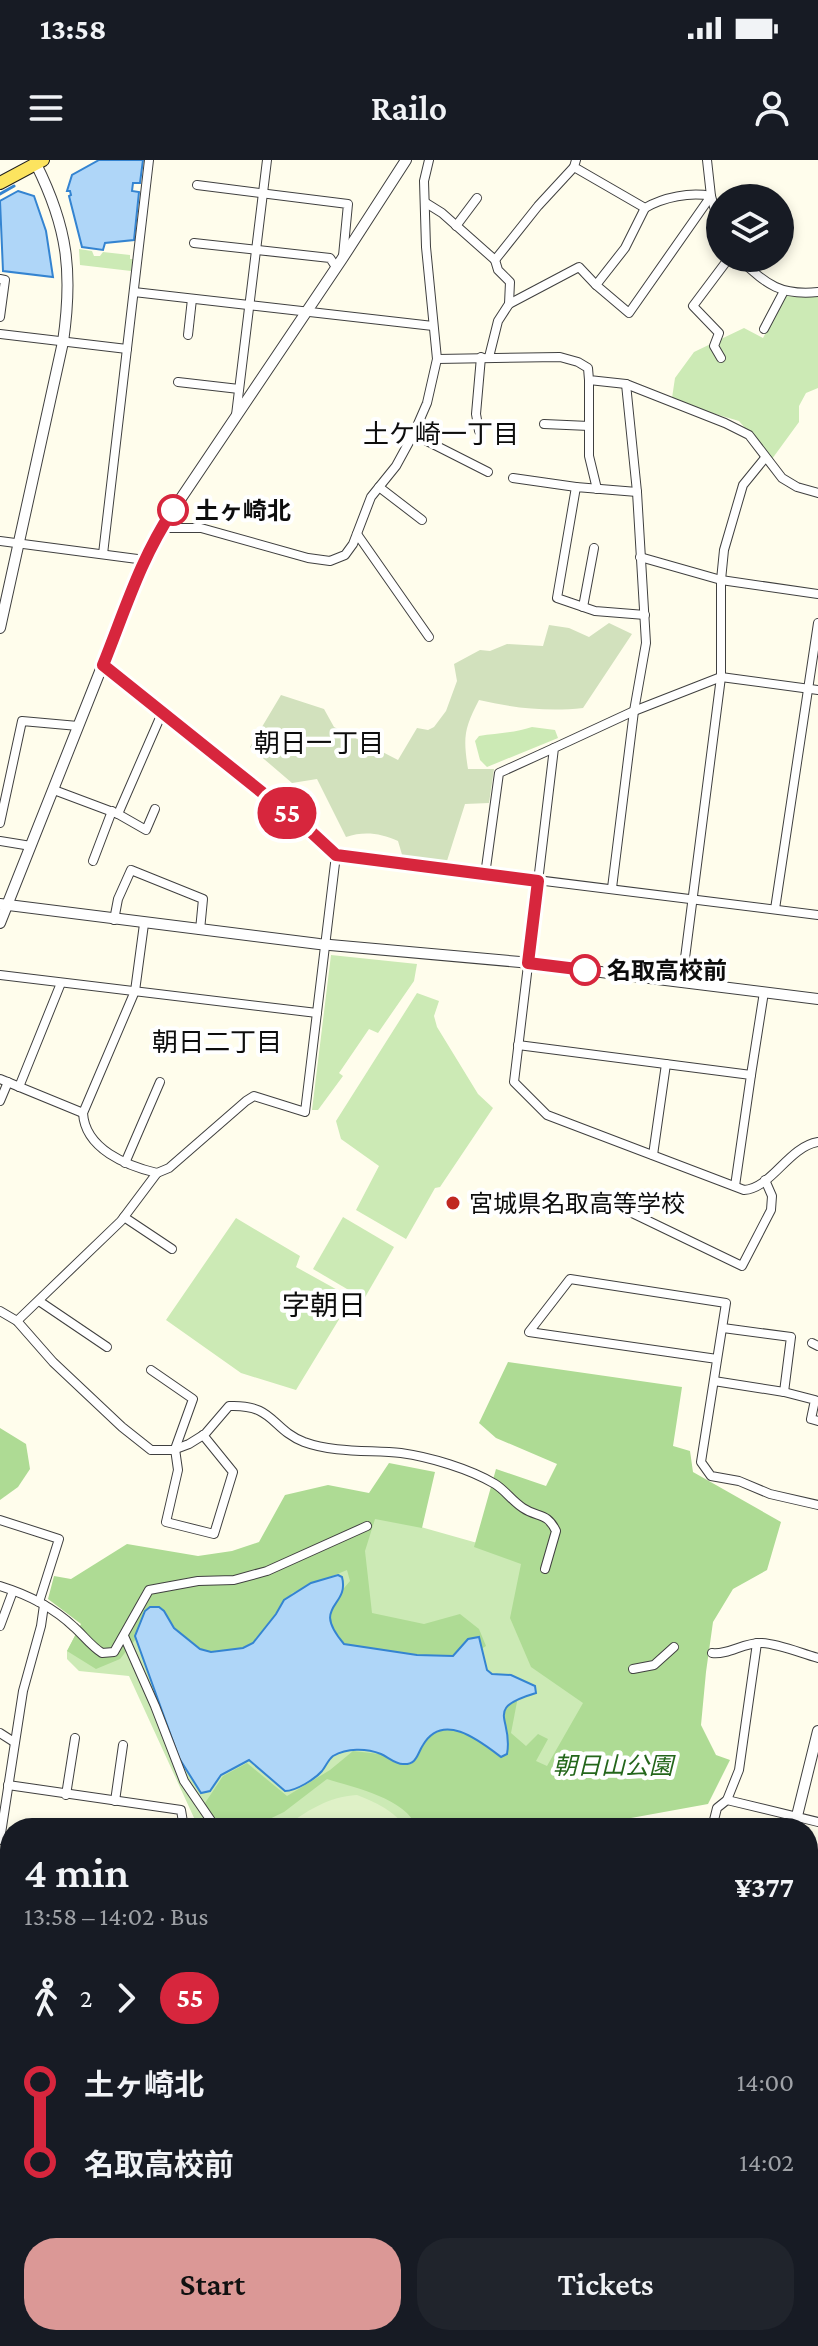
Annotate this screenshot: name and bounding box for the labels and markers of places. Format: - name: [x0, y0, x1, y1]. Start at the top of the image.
- marker: 土ヶ崎北: [158, 495, 188, 525]
- place label: 土ヶ崎北: [195, 497, 291, 524]
- marker: 名取高校前: [570, 955, 600, 985]
- place label: 名取高校前: [607, 957, 727, 984]
- place label: 宮城県名取高等学校: [469, 1190, 685, 1217]
- marker: 宮城県名取高等学校: [444, 1194, 462, 1212]

